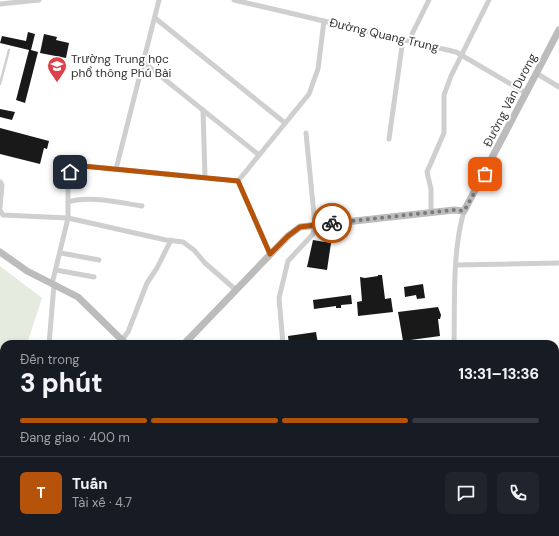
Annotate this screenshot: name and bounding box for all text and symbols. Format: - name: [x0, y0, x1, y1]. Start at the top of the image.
- street label: Đường Quang Trung: [328, 15, 440, 55]
- street label: Đường Vân Dương: [480, 50, 541, 149]
- place label: Trường Trung học phổ thông Phú Bài: [71, 51, 171, 81]
- school or university icon: Trường Trung học phổ thông Phú Bài: [46, 55, 68, 83]
- pin: [53, 155, 87, 189]
- pin: [468, 157, 502, 191]
- icon: home: [59, 161, 81, 183]
- icon: bag: [474, 163, 496, 185]
- courier: [312, 203, 352, 243]
- icon: bike: [321, 212, 343, 234]
- text: Đến trong: [20, 351, 80, 368]
- text: 13:31–13:36: [458, 364, 539, 384]
- text: 3 phút: [20, 366, 103, 400]
- text: Đang giao · 400 m: [20, 429, 130, 446]
- button: chat: [445, 472, 487, 514]
- button: phone: [497, 472, 539, 514]
- text: Tuấn: [72, 474, 108, 494]
- text: T: [37, 483, 45, 503]
- text: Tài xế · 4.7: [72, 494, 132, 511]

